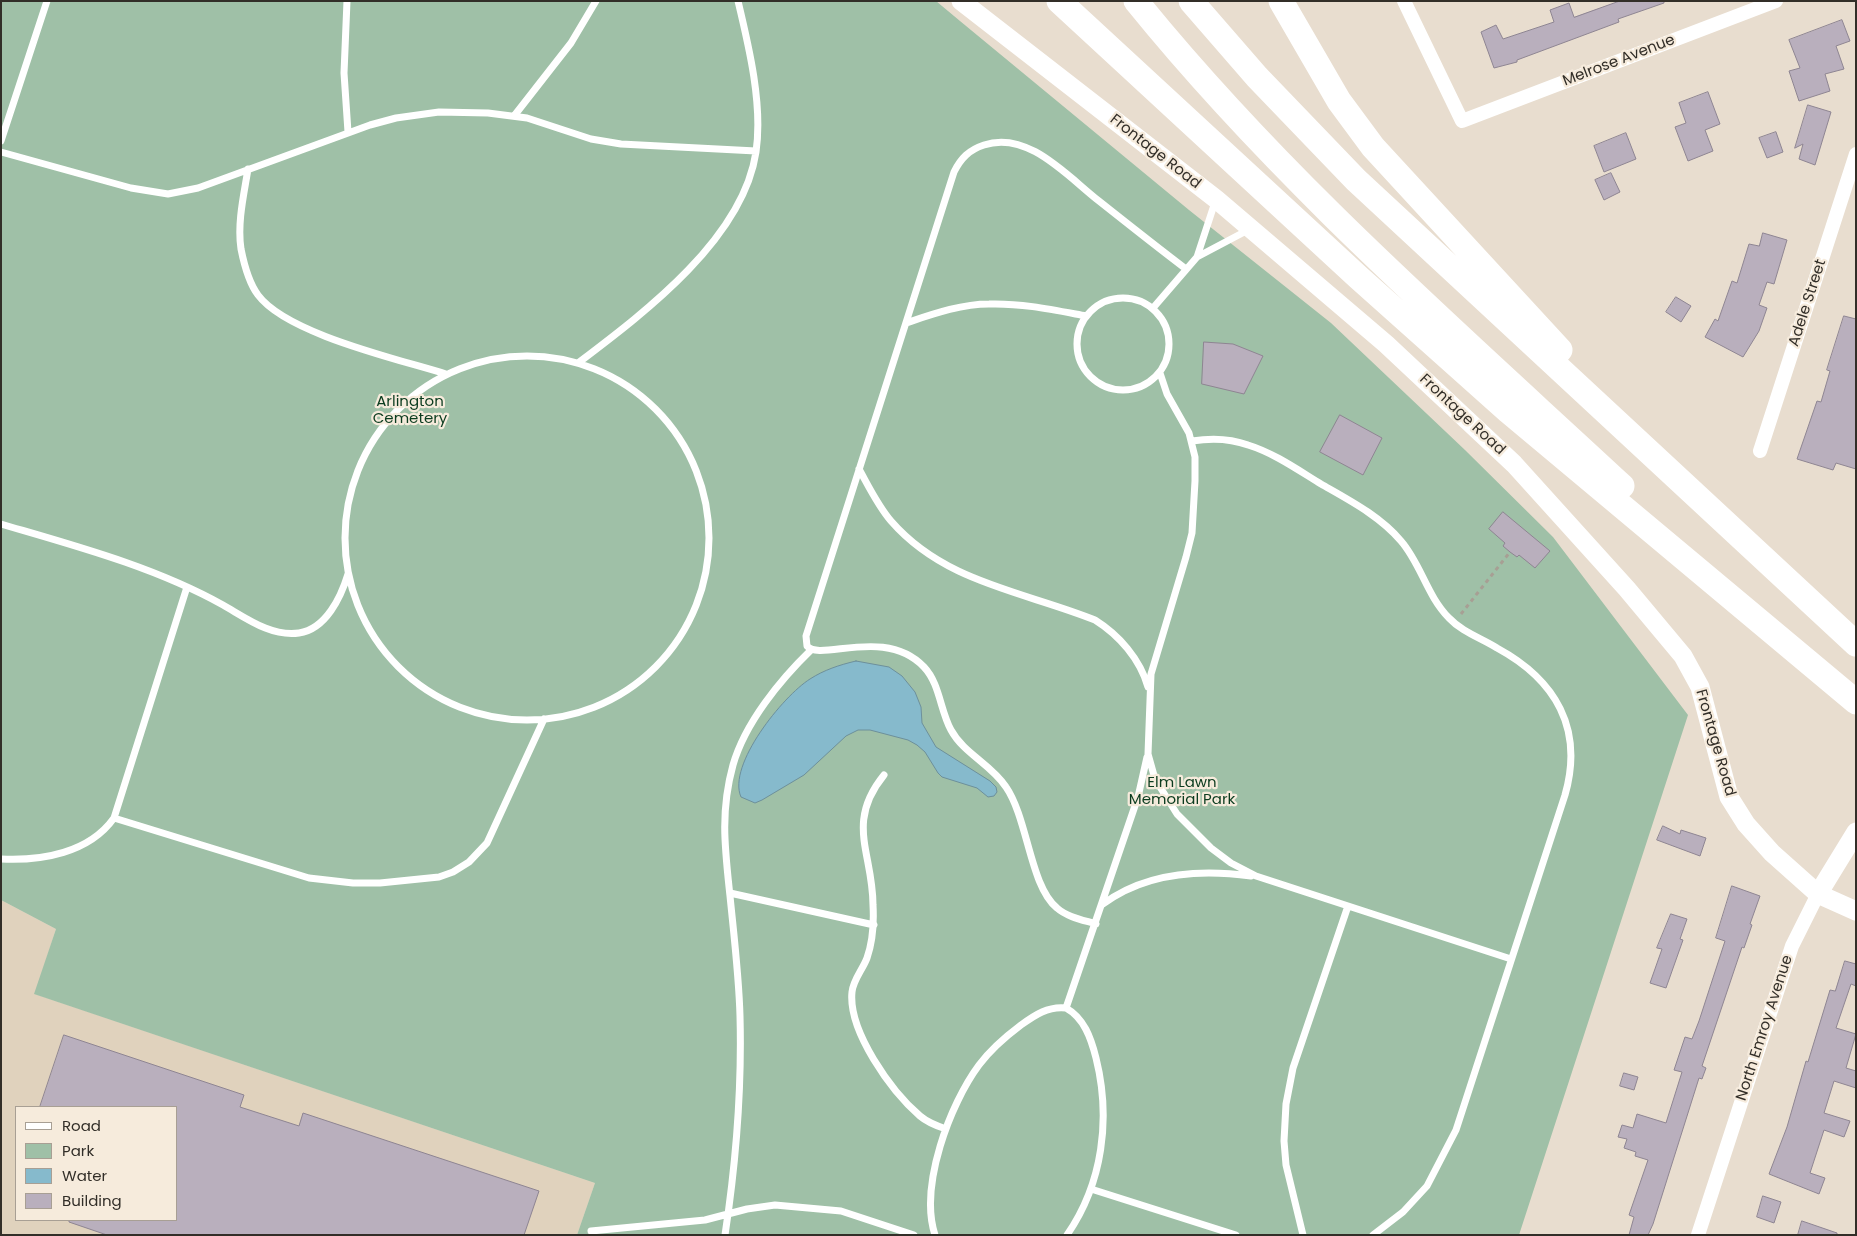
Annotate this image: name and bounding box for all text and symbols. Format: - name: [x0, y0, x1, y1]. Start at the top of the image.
- street label: Melrose Avenue: [1560, 31, 1678, 91]
- street label: Frontage Road: [1106, 111, 1204, 193]
- street label: Adele Street: [1785, 257, 1831, 349]
- street label: Frontage Road: [1415, 371, 1509, 459]
- park label: Arlington Cemetery: [373, 393, 447, 428]
- street label: Frontage Road: [1691, 687, 1739, 799]
- park label: Elm Lawn Memorial Park: [1129, 774, 1235, 809]
- street label: North Emroy Avenue: [1733, 953, 1797, 1103]
- legend: [15, 1106, 178, 1221]
- text: Road: [62, 1115, 101, 1136]
- text: Park: [62, 1140, 94, 1161]
- text: Water: [62, 1165, 107, 1186]
- text: Building: [62, 1190, 122, 1211]

